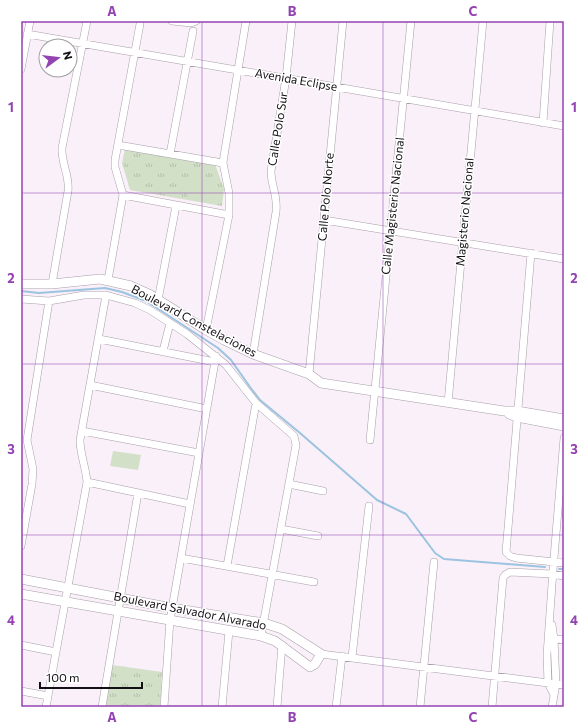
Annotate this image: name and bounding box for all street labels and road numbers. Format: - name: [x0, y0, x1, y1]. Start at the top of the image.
- street label: Avenida Eclipse: [254, 65, 339, 93]
- street label: Calle Polo Sur: [264, 91, 290, 167]
- street label: Calle Magisterio Nacional: [378, 136, 406, 275]
- street label: Calle Polo Norte: [314, 152, 336, 242]
- street label: Magisterio Nacional: [452, 157, 476, 267]
- street label: Boulevard Constelaciones: [129, 281, 260, 359]
- street label: Boulevard Salvador Alvarado: [113, 588, 268, 632]

